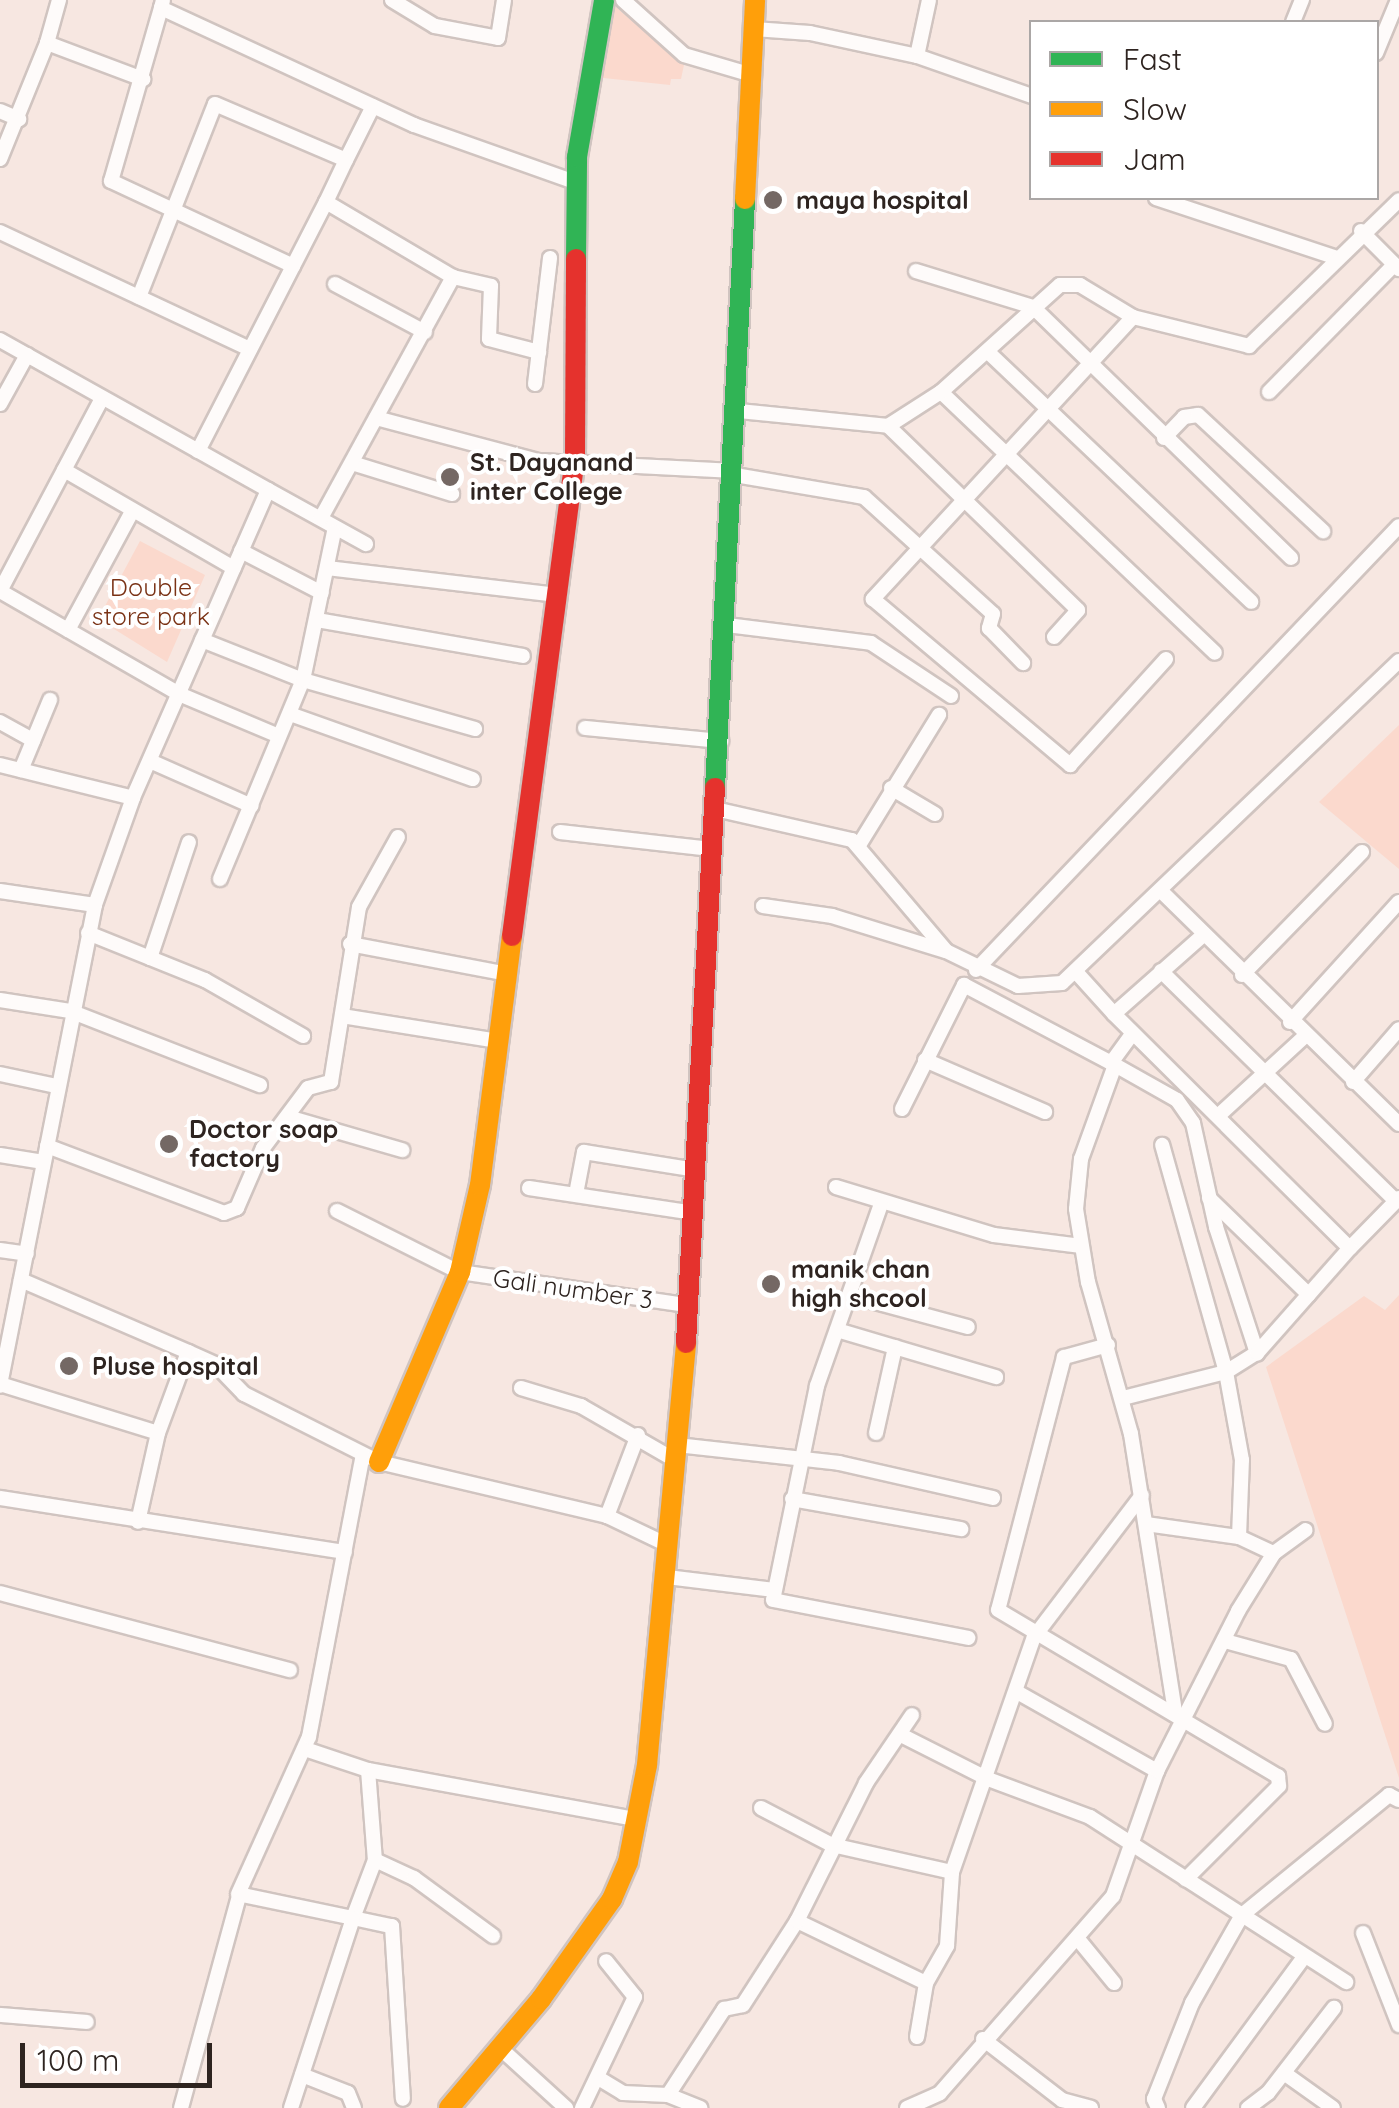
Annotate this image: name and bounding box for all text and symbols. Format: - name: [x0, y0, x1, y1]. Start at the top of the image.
- legend: [1029, 20, 1379, 200]
- text: Fast: [1123, 40, 1182, 78]
- text: Slow: [1123, 90, 1187, 128]
- text: Jam: [1123, 140, 1186, 178]
- place label: maya hospital: [796, 185, 969, 215]
- marker: maya hospital: [760, 187, 786, 213]
- place label: St. Dayanand inter College: [470, 448, 634, 507]
- marker: St. Dayanand inter College: [439, 466, 461, 488]
- park label: Double store park: [92, 573, 210, 632]
- place label: Doctor soap factory: [189, 1115, 338, 1174]
- marker: Doctor soap factory: [158, 1133, 180, 1155]
- place label: manik chan high shcool: [791, 1255, 930, 1314]
- street label: Gali number 3: [491, 1263, 655, 1315]
- marker: manik chan high shcool: [760, 1273, 782, 1295]
- place label: Pluse hospital: [92, 1351, 259, 1381]
- marker: Pluse hospital: [56, 1353, 82, 1379]
- scale bar: [25, 2023, 218, 2085]
- text: 100 m: [37, 2041, 119, 2079]

